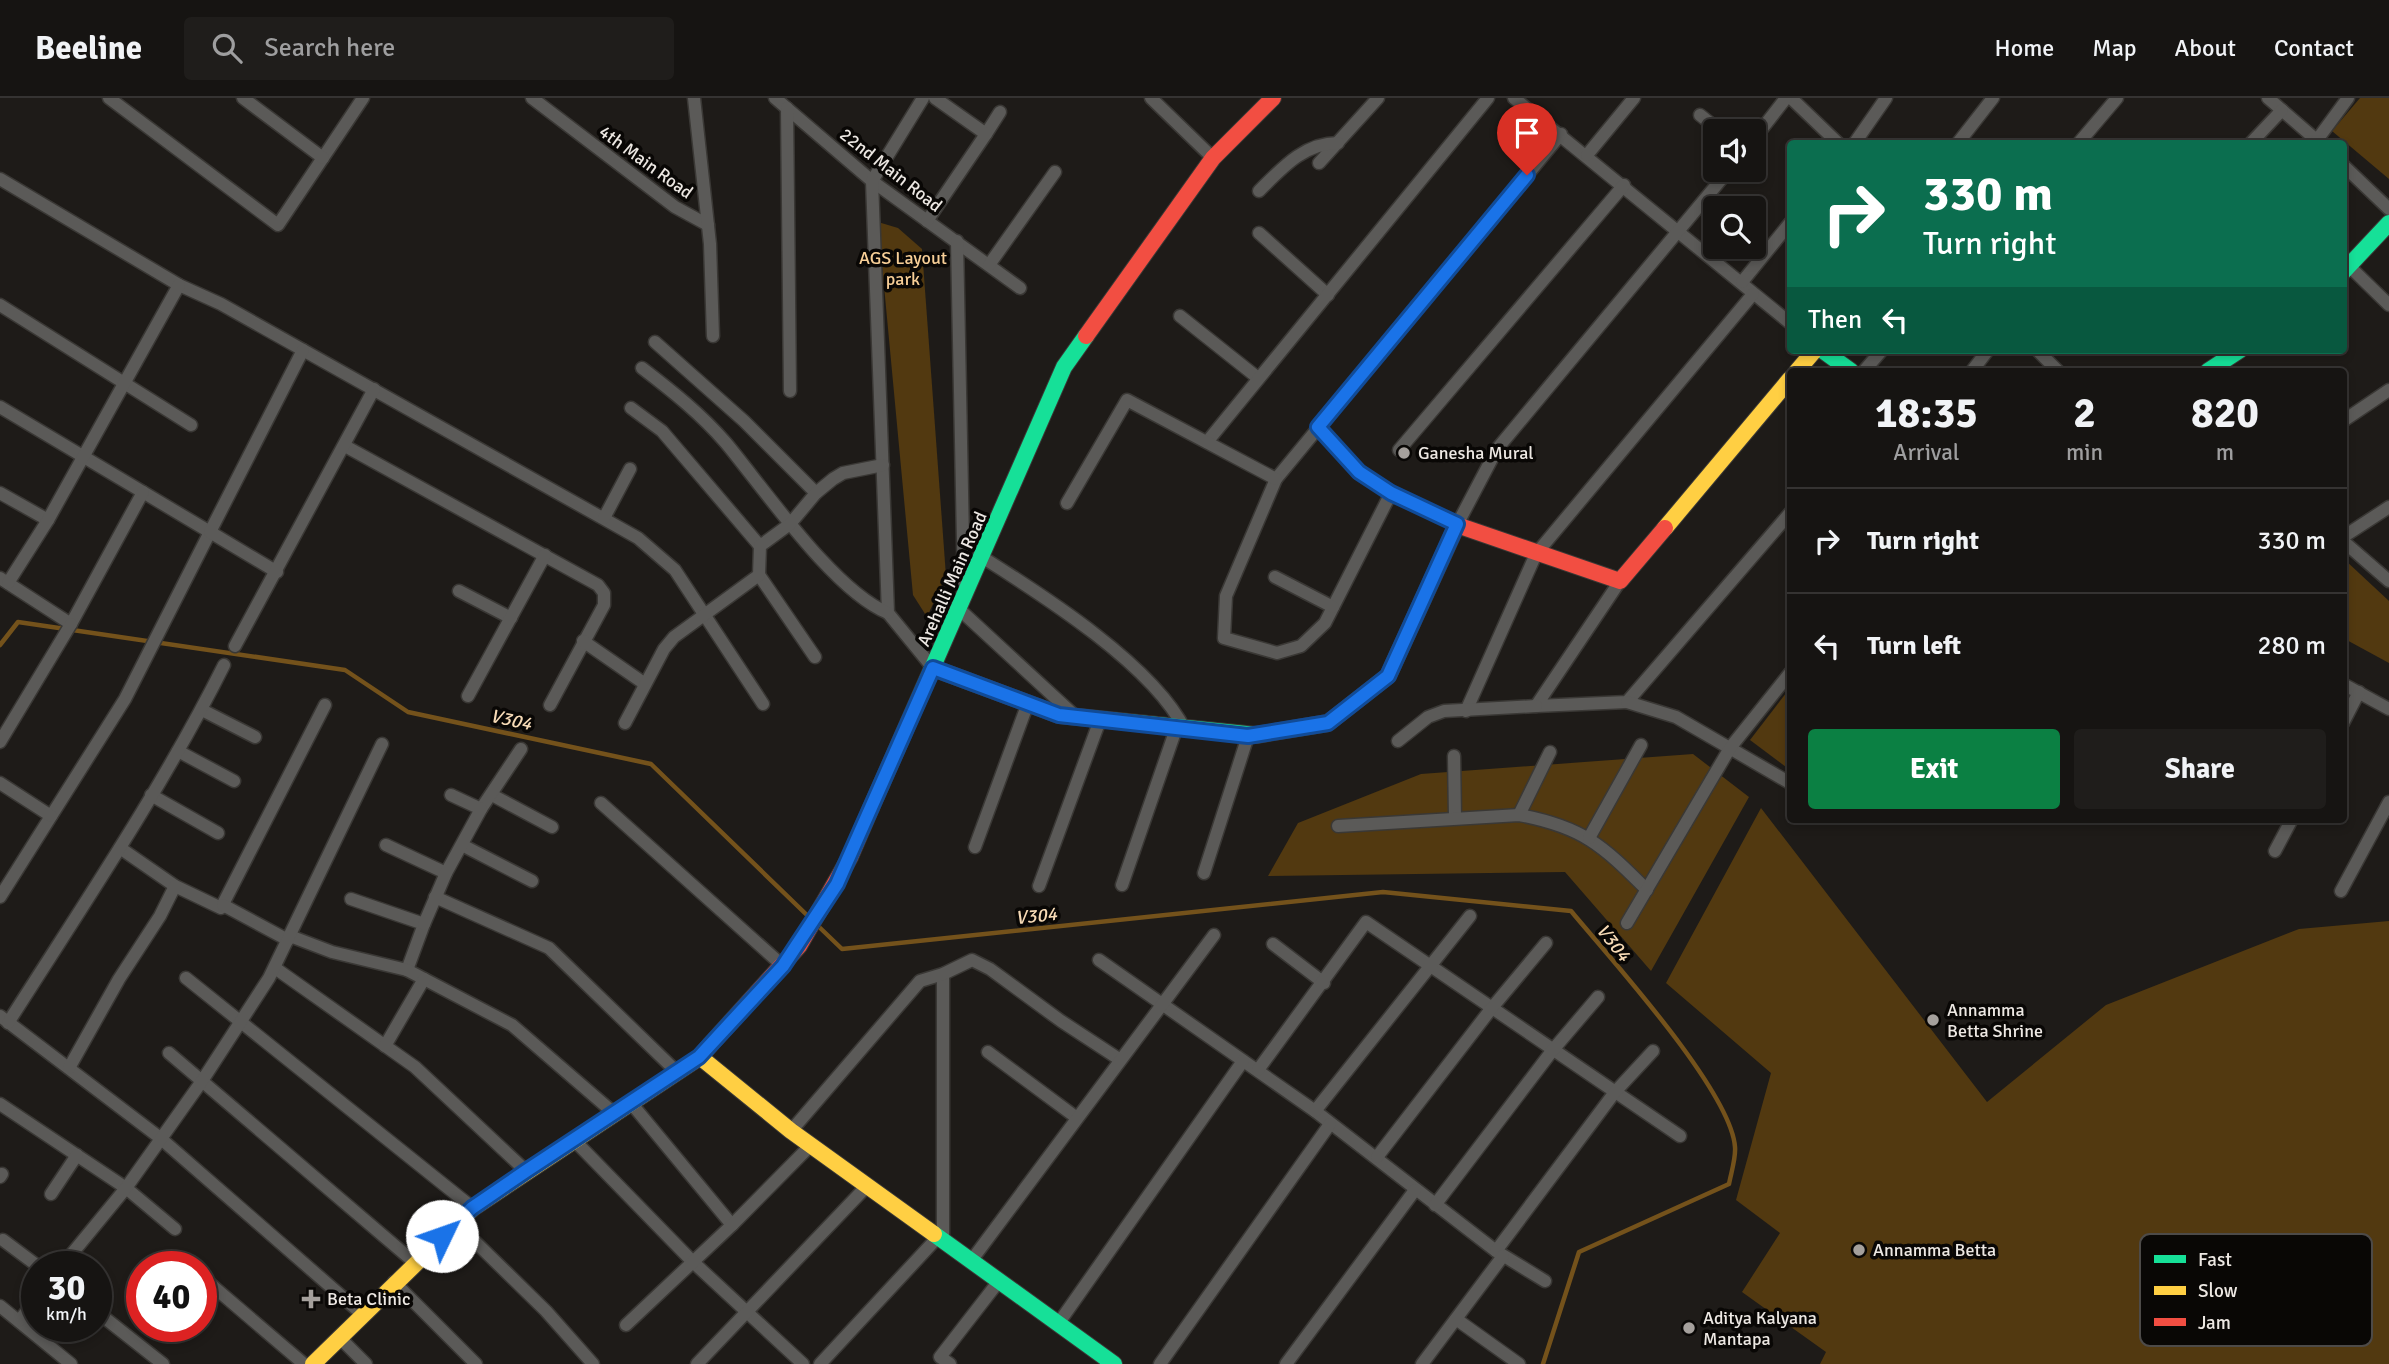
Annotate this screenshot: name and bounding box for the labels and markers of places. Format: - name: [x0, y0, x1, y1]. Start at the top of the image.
- pin: [1497, 103, 1557, 175]
- place label: Ganesha Mural: [1418, 442, 1534, 464]
- marker: Ganesha Mural: [1396, 445, 1412, 461]
- place label: Annamma Betta Shrine: [1947, 999, 2043, 1042]
- marker: Annamma Betta Shrine: [1925, 1012, 1941, 1028]
- place label: Annamma Betta: [1873, 1239, 1996, 1261]
- marker: Annamma Betta: [1851, 1242, 1867, 1258]
- place label: Beta Clinic: [327, 1288, 410, 1310]
- marker: Beta Clinic: [301, 1289, 321, 1309]
- place label: Aditya Kalyana Mantapa: [1703, 1307, 1817, 1350]
- marker: Aditya Kalyana Mantapa: [1681, 1320, 1697, 1336]

